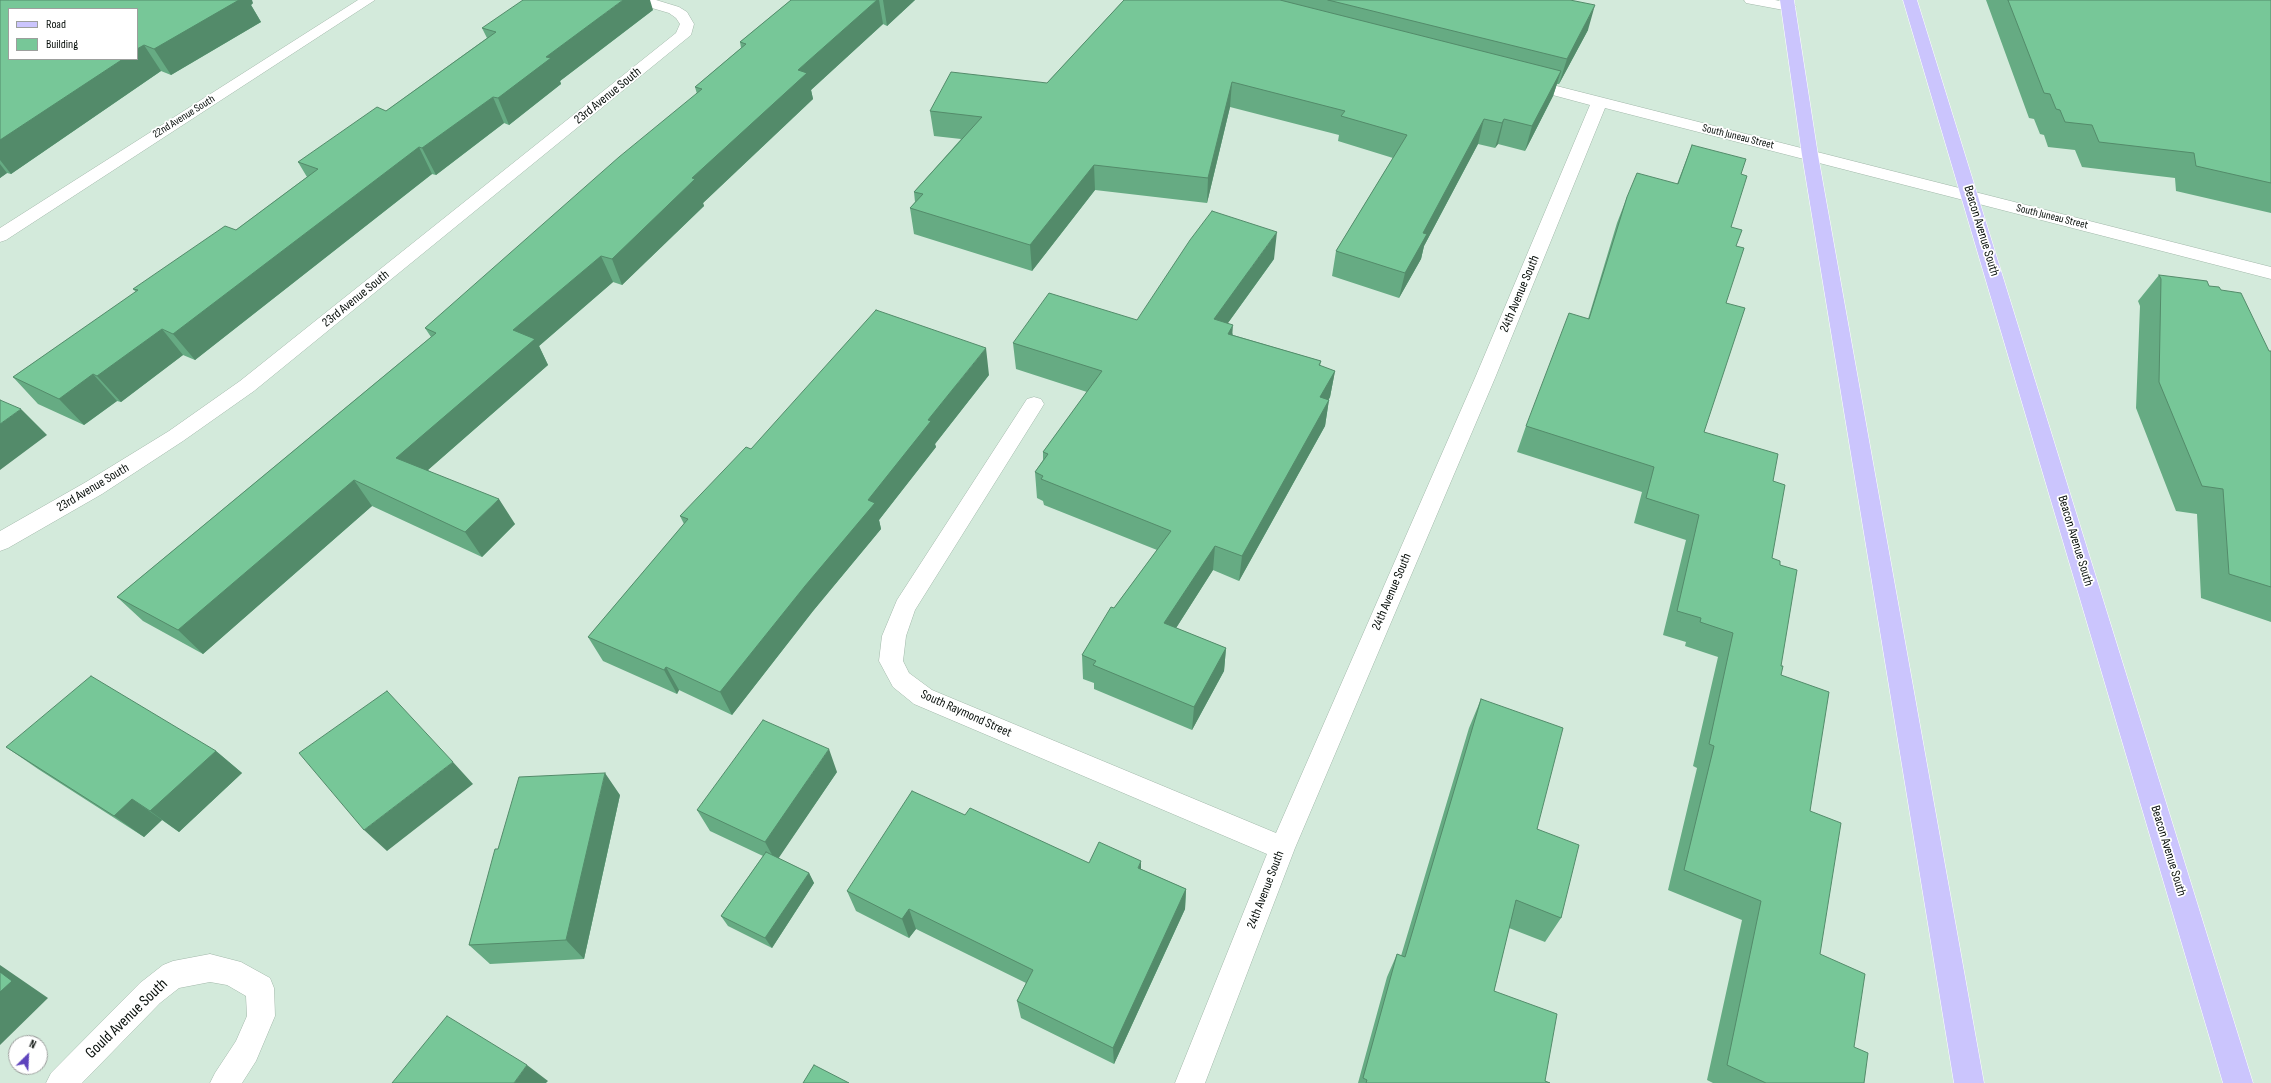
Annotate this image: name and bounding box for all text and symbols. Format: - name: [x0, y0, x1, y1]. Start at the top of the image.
- legend: [8, 8, 138, 60]
- text: Road: [46, 17, 66, 32]
- text: Building: [46, 37, 78, 52]
- street label: 23rd Avenue South: [571, 64, 645, 128]
- street label: 22nd Avenue South: [151, 93, 217, 141]
- street label: South Juneau Street: [1701, 122, 1775, 152]
- street label: Beacon Avenue South: [1960, 184, 2002, 278]
- street label: South Juneau Street: [2015, 202, 2089, 232]
- street label: 24th Avenue South: [1497, 253, 1543, 335]
- street label: 23rd Avenue South: [319, 267, 393, 331]
- street label: 23rd Avenue South: [54, 460, 132, 516]
- street label: Beacon Avenue South: [2054, 494, 2096, 588]
- street label: 24th Avenue South: [1369, 551, 1415, 633]
- street label: South Raymond Street: [918, 687, 1014, 741]
- street label: Beacon Avenue South: [2147, 804, 2189, 898]
- street label: 24th Avenue South: [1244, 849, 1288, 931]
- street label: Gould Avenue South: [82, 975, 172, 1063]
- north arrow: [8, 1035, 48, 1075]
- text: N: [27, 1037, 38, 1052]

